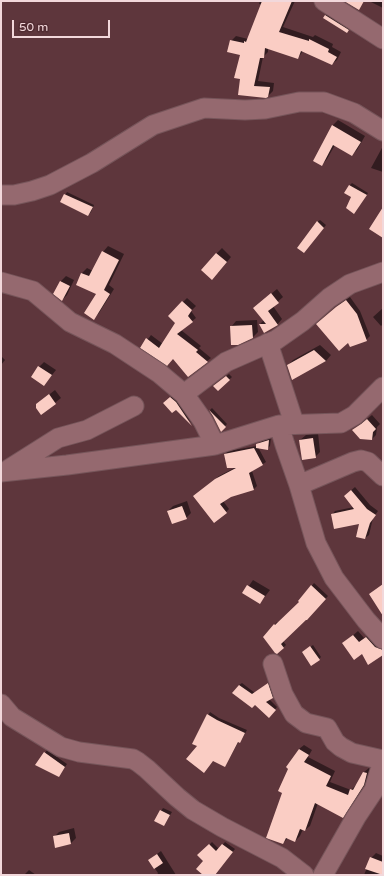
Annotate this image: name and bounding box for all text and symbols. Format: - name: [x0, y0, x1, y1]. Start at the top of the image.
- scale bar: [14, 12, 112, 38]
- text: 50 m: [19, 20, 48, 34]

